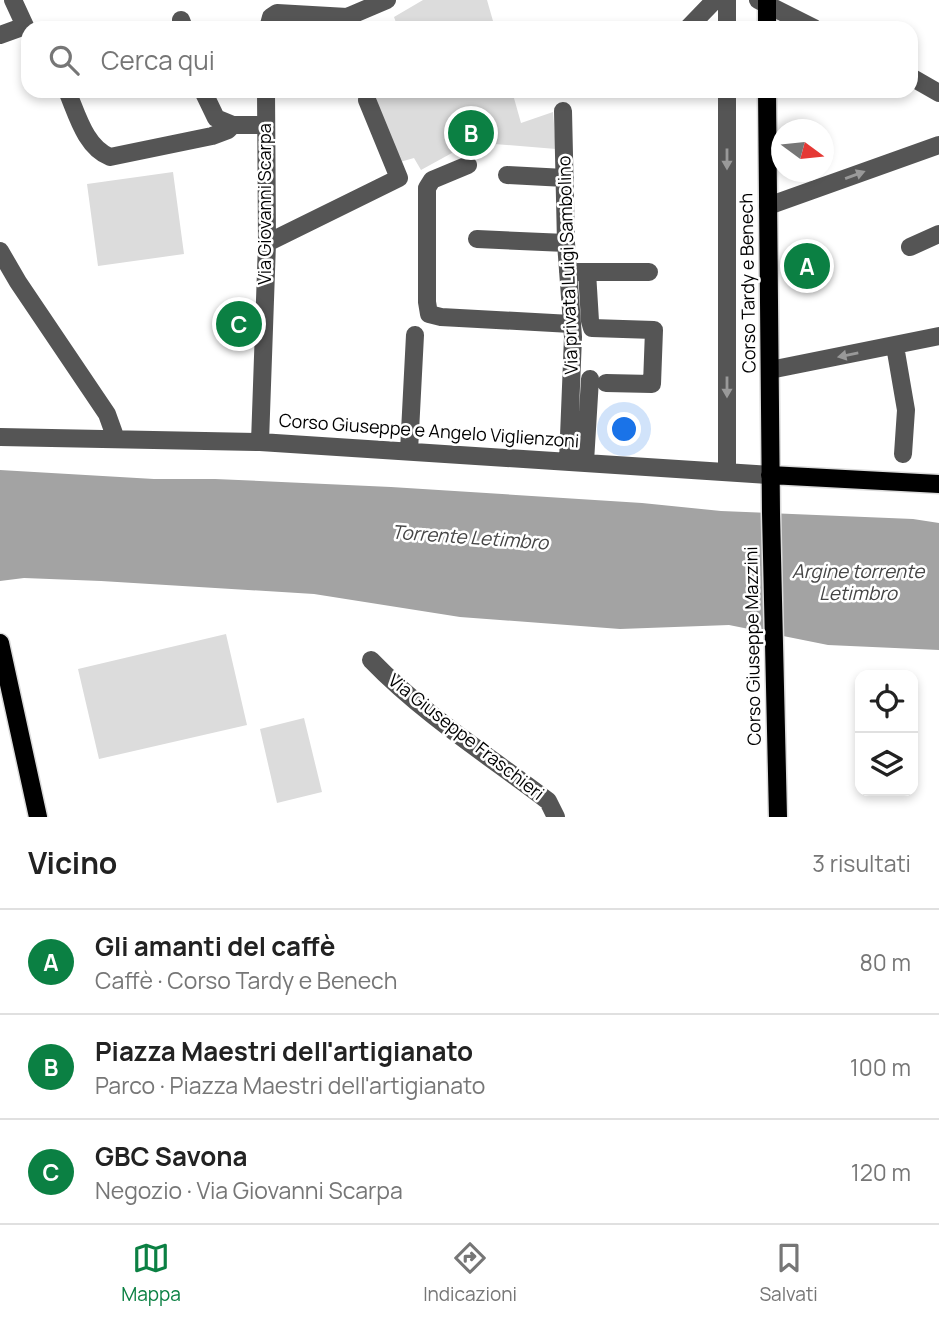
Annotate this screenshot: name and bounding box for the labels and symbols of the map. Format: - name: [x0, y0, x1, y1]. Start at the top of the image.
- pin: B: [448, 107, 494, 159]
- north arrow: [771, 119, 834, 182]
- street label: Via Giovanni Scarpa: [252, 123, 276, 285]
- one-way arrow: [721, 148, 733, 170]
- street label: Via privata Luigi Sambolino: [551, 155, 583, 375]
- one-way arrow: [845, 169, 866, 180]
- street label: Corso Tardy e Benech: [733, 193, 761, 373]
- pin: A: [784, 240, 830, 292]
- pin: C: [216, 298, 262, 350]
- one-way arrow: [837, 349, 859, 360]
- one-way arrow: [721, 376, 733, 398]
- street label: Corso Giuseppe e Angelo Viglienzoni: [278, 408, 580, 452]
- your location: [607, 412, 641, 446]
- water label: Torrente Letimbro: [391, 519, 551, 556]
- street label: Corso Giuseppe Mazzini: [738, 546, 766, 746]
- water label: Argine torrente Letimbro: [792, 558, 926, 606]
- street label: Via Giuseppe Fraschieri: [384, 668, 550, 805]

